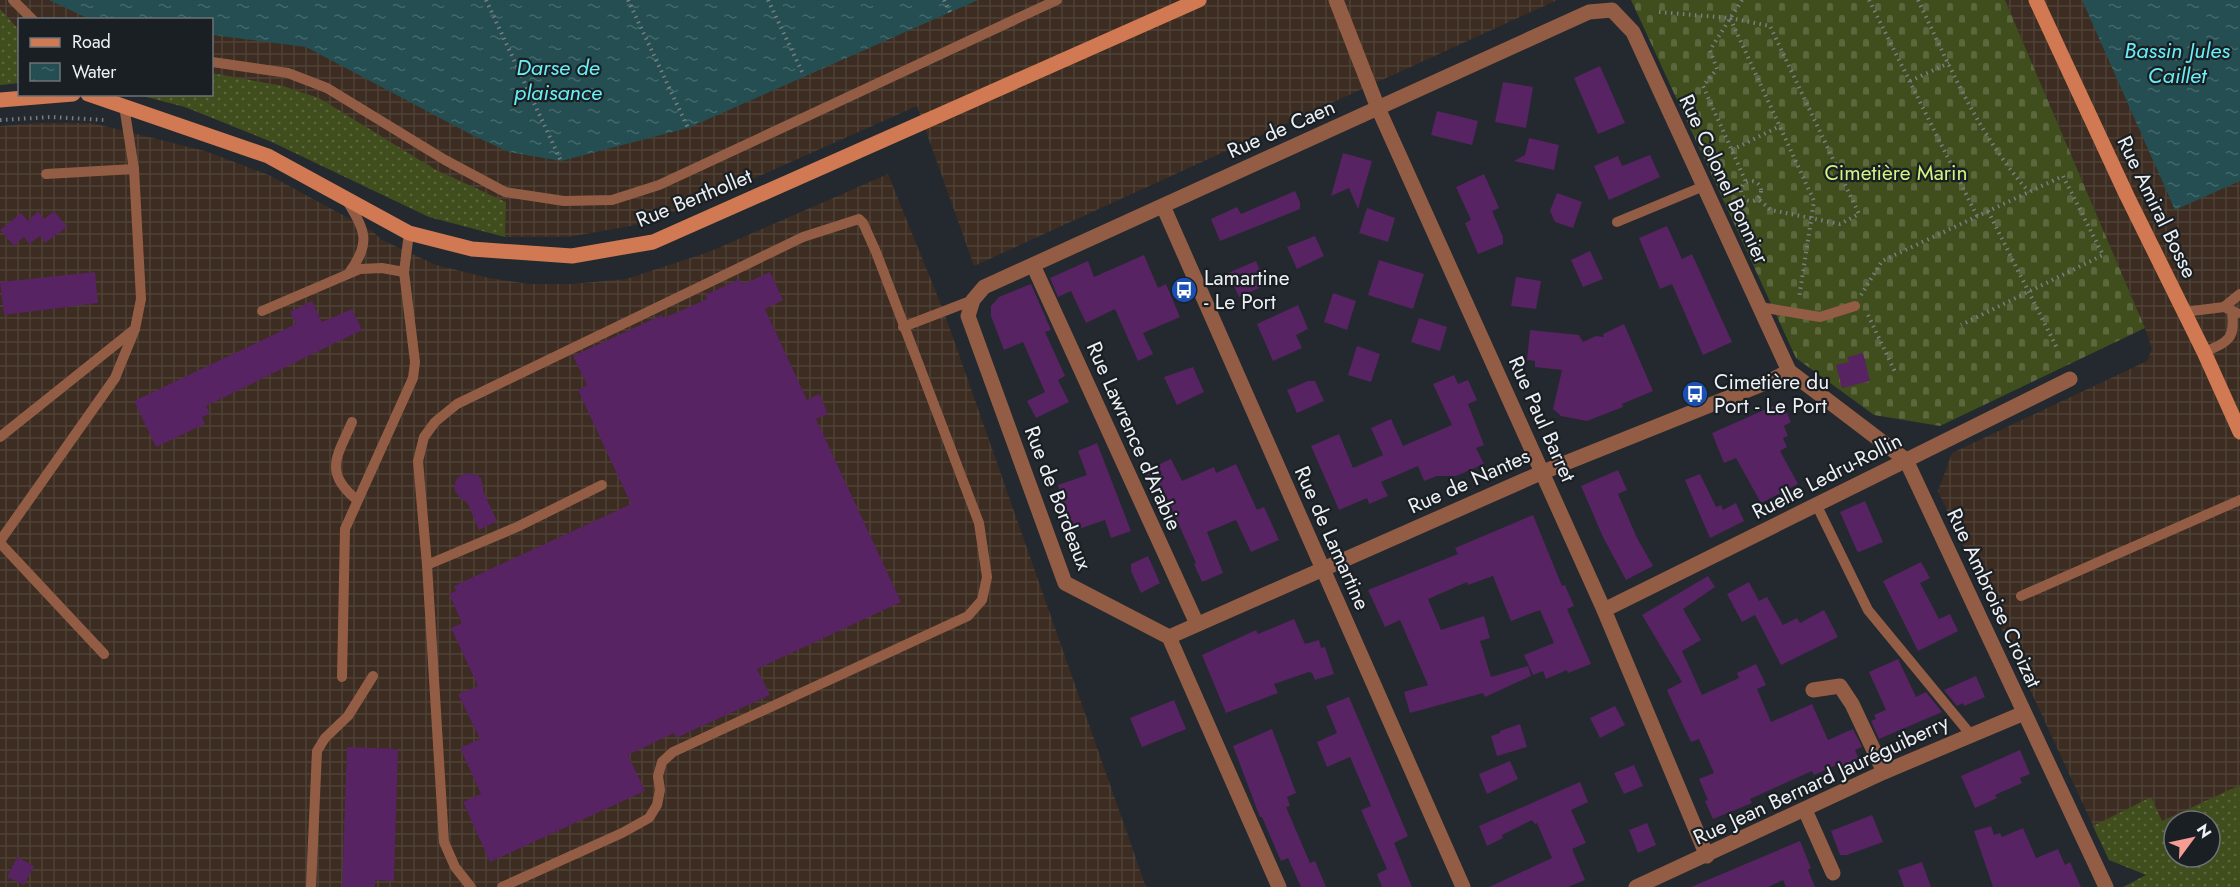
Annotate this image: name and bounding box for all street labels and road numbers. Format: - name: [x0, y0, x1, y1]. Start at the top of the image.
- street label: Rue Colonel Bonnier: [1672, 89, 1777, 269]
- street label: Rue de Caen: [1222, 92, 1340, 166]
- street label: Rue Amiral Bosse: [2110, 131, 2205, 283]
- street label: Rue Berthollet: [632, 161, 756, 235]
- street label: Rue Lawrence d'Arabie: [1079, 337, 1189, 535]
- street label: Rue Paul Barret: [1501, 351, 1583, 487]
- street label: Rue de Bordeaux: [1017, 422, 1099, 575]
- street label: Ruelle Ledru-Rollin: [1747, 425, 1907, 527]
- street label: Rue de Nantes: [1403, 441, 1535, 521]
- street label: Rue de Lamartine: [1287, 461, 1377, 615]
- street label: Rue Ambroise Croizat: [1939, 504, 2049, 692]
- street label: Rue Jean Bernard Jauréguiberry: [1688, 707, 1954, 853]

